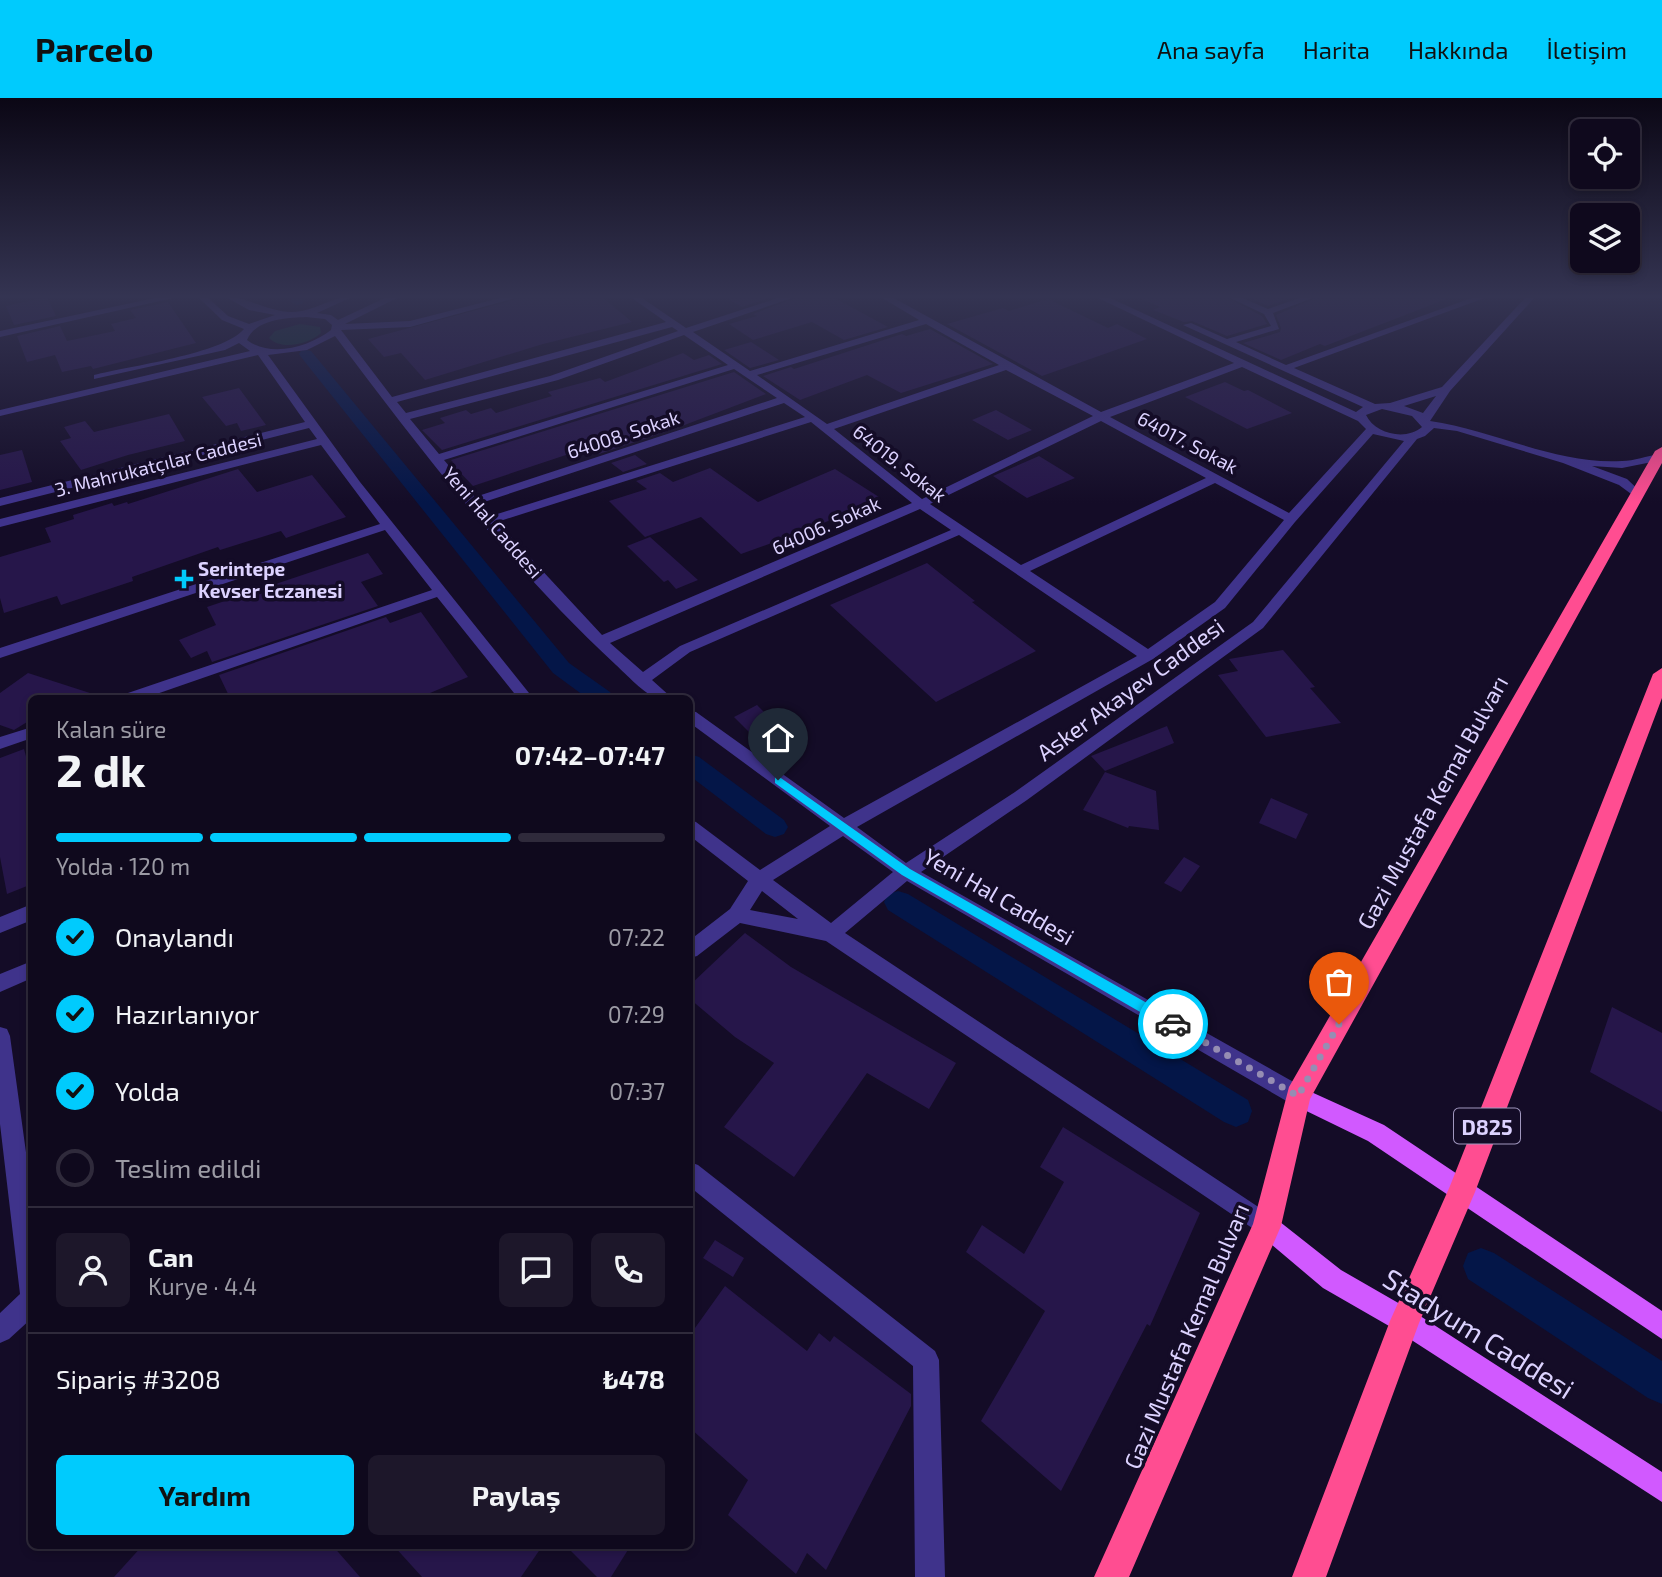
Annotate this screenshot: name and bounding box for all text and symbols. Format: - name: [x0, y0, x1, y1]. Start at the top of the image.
- text: Parcelo: [35, 29, 153, 69]
- text: Ana sayfa: [1157, 35, 1265, 64]
- text: Harita: [1303, 35, 1370, 64]
- text: Hakkında: [1408, 35, 1508, 64]
- text: İletişim: [1546, 35, 1627, 64]
- map controls: [1570, 119, 1640, 273]
- button: locate: [1570, 119, 1640, 189]
- button: layers: [1570, 203, 1640, 273]
- street label: 64008. Sokak: [564, 405, 682, 463]
- street label: 64017. Sokak: [1134, 406, 1242, 478]
- street label: 64019. Sokak: [849, 419, 952, 507]
- street label: 3. Mahrukatçılar Caddesi: [52, 427, 264, 502]
- street label: Yeni Hal Caddesi: [438, 462, 548, 582]
- street label: 64006. Sokak: [768, 491, 884, 559]
- place label: Serintepe Kevser Eczanesi: [198, 557, 343, 602]
- marker: Serintepe Kevser Eczanesi: [176, 571, 192, 587]
- street label: Asker Akayev Caddesi: [1031, 612, 1229, 766]
- street label: Gazi Mustafa Kemal Bulvarı: [1351, 670, 1513, 934]
- pin: [748, 708, 808, 780]
- text: Kalan süre: [56, 715, 166, 743]
- icon: home: [759, 719, 797, 757]
- text: 07:42–07:47: [515, 739, 665, 770]
- text: 2 dk: [56, 741, 146, 796]
- street label: Yeni Hal Caddesi: [919, 842, 1079, 950]
- text: Yolda · 120 m: [56, 852, 190, 880]
- icon: check: [56, 918, 94, 956]
- text: Onaylandı: [115, 921, 234, 952]
- text: 07:22: [608, 923, 665, 951]
- pin: [1309, 952, 1369, 1024]
- icon: bag: [1320, 963, 1358, 1001]
- courier: [1138, 989, 1208, 1059]
- icon: check: [56, 995, 94, 1033]
- text: Hazırlanıyor: [115, 998, 259, 1029]
- text: 07:29: [608, 1000, 665, 1028]
- icon: car: [1154, 1005, 1192, 1043]
- icon: check: [56, 1072, 94, 1110]
- text: Yolda: [115, 1075, 180, 1106]
- text: 07:37: [609, 1077, 665, 1105]
- road number: D825: [1454, 1108, 1520, 1144]
- text: Teslim edildi: [115, 1152, 262, 1183]
- street label: Gazi Mustafa Kemal Bulvarı: [1117, 1199, 1255, 1473]
- button: person: [56, 1233, 130, 1307]
- button: chat: [499, 1233, 573, 1307]
- button: phone: [591, 1233, 665, 1307]
- text: Can: [148, 1241, 194, 1272]
- street label: Stadyum Caddesi: [1377, 1261, 1581, 1405]
- text: Kurye · 4.4: [148, 1272, 257, 1300]
- text: Sipariş #3208: [56, 1363, 221, 1394]
- text: ₺478: [603, 1363, 665, 1394]
- button: Yardım: [56, 1455, 354, 1535]
- button: Paylaş: [368, 1455, 665, 1535]

